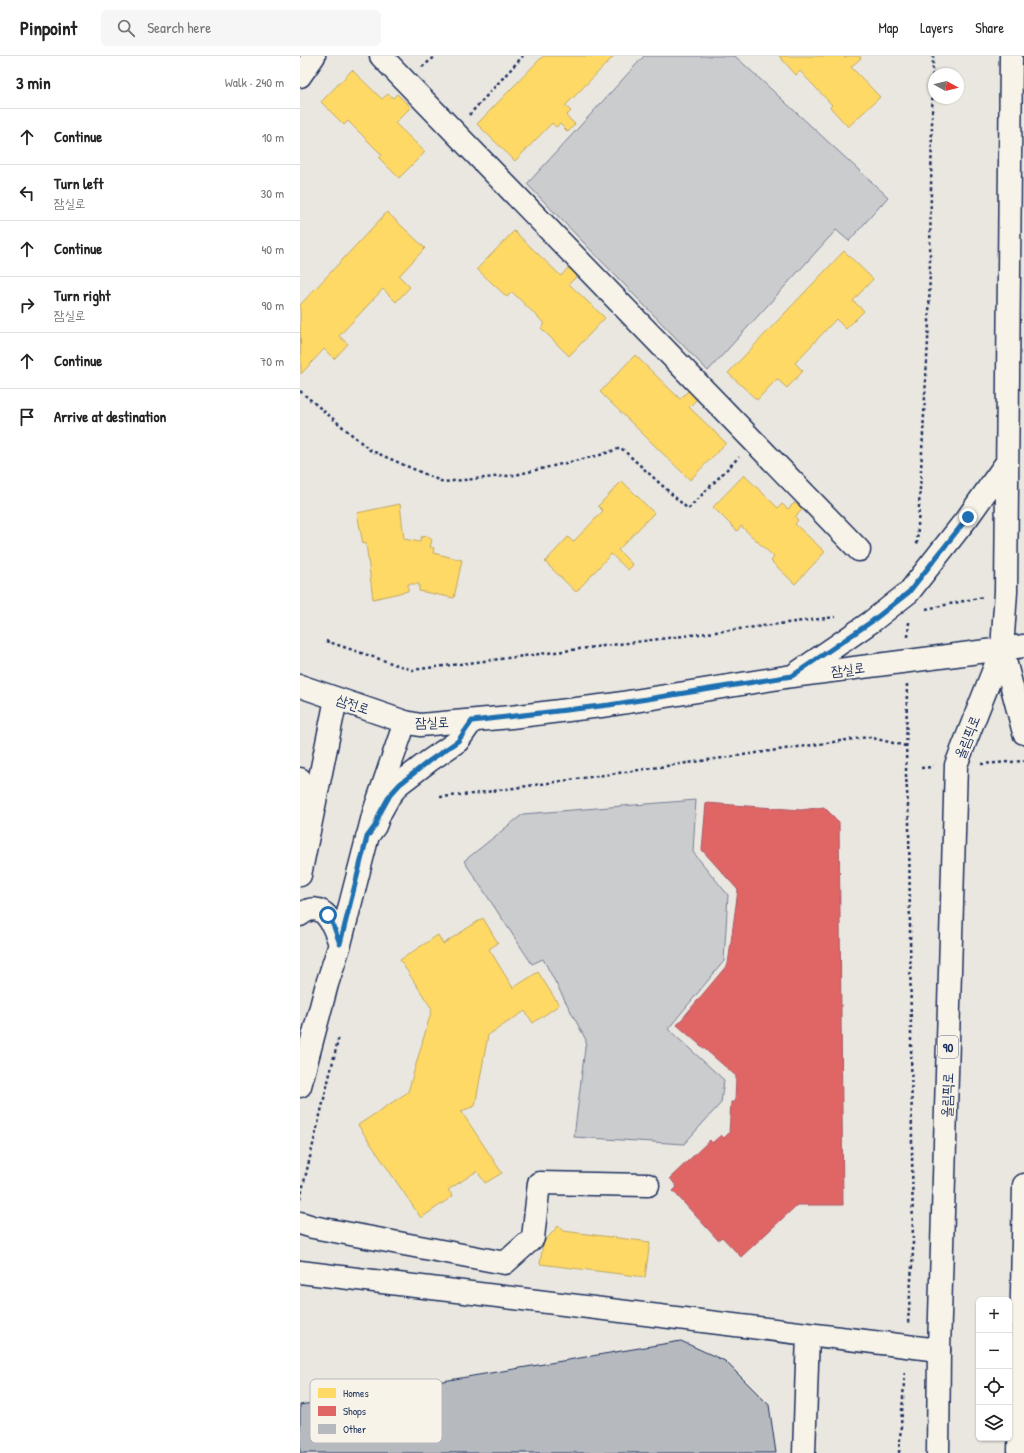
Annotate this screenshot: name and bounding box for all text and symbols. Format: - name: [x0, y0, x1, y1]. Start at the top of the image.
- search box: [101, 10, 381, 46]
- text: Pinpoint: [20, 15, 77, 41]
- icon: search: [115, 17, 137, 39]
- text: Search here: [147, 17, 211, 38]
- text: Map: [878, 18, 898, 37]
- text: Layers: [920, 18, 953, 37]
- text: Share: [975, 18, 1004, 37]
- north arrow: [928, 68, 964, 104]
- text: 3 min: [16, 71, 51, 94]
- text: Walk · 240 m: [225, 73, 284, 91]
- icon: ahead: [16, 126, 38, 148]
- text: Continue: [54, 126, 102, 147]
- text: 10 m: [262, 128, 284, 146]
- text: Turn left: [54, 173, 104, 194]
- icon: left: [16, 182, 38, 204]
- text: 30 m: [261, 184, 284, 202]
- text: 잠실로: [54, 194, 85, 212]
- icon: ahead: [16, 238, 38, 260]
- text: Continue: [54, 238, 102, 259]
- text: 40 m: [261, 240, 284, 258]
- text: Turn right: [54, 285, 110, 306]
- icon: right: [16, 294, 38, 316]
- text: 90 m: [262, 296, 284, 314]
- text: 잠실로: [54, 306, 85, 324]
- icon: ahead: [16, 350, 38, 372]
- text: Continue: [54, 350, 102, 371]
- text: 70 m: [260, 352, 284, 370]
- icon: arrive: [16, 406, 38, 428]
- text: Arrive at destination: [54, 406, 166, 427]
- route end: [959, 508, 977, 526]
- street label: 잠실로: [830, 657, 866, 680]
- street label: 삼전로: [334, 689, 372, 718]
- street label: 잠실로: [415, 712, 449, 731]
- street label: 올림픽로: [949, 712, 984, 761]
- route start: [319, 906, 337, 924]
- road number: 90: [938, 1036, 958, 1058]
- street label: 올림픽로: [936, 1072, 957, 1118]
- map controls: [976, 1297, 1012, 1441]
- button: +: [976, 1297, 1012, 1333]
- button: −: [976, 1333, 1012, 1369]
- button: locate: [976, 1369, 1012, 1405]
- legend: [310, 1379, 442, 1443]
- text: Homes: [343, 1386, 369, 1400]
- text: Shops: [343, 1404, 366, 1418]
- button: layers: [976, 1405, 1012, 1441]
- text: Other: [343, 1422, 367, 1436]

